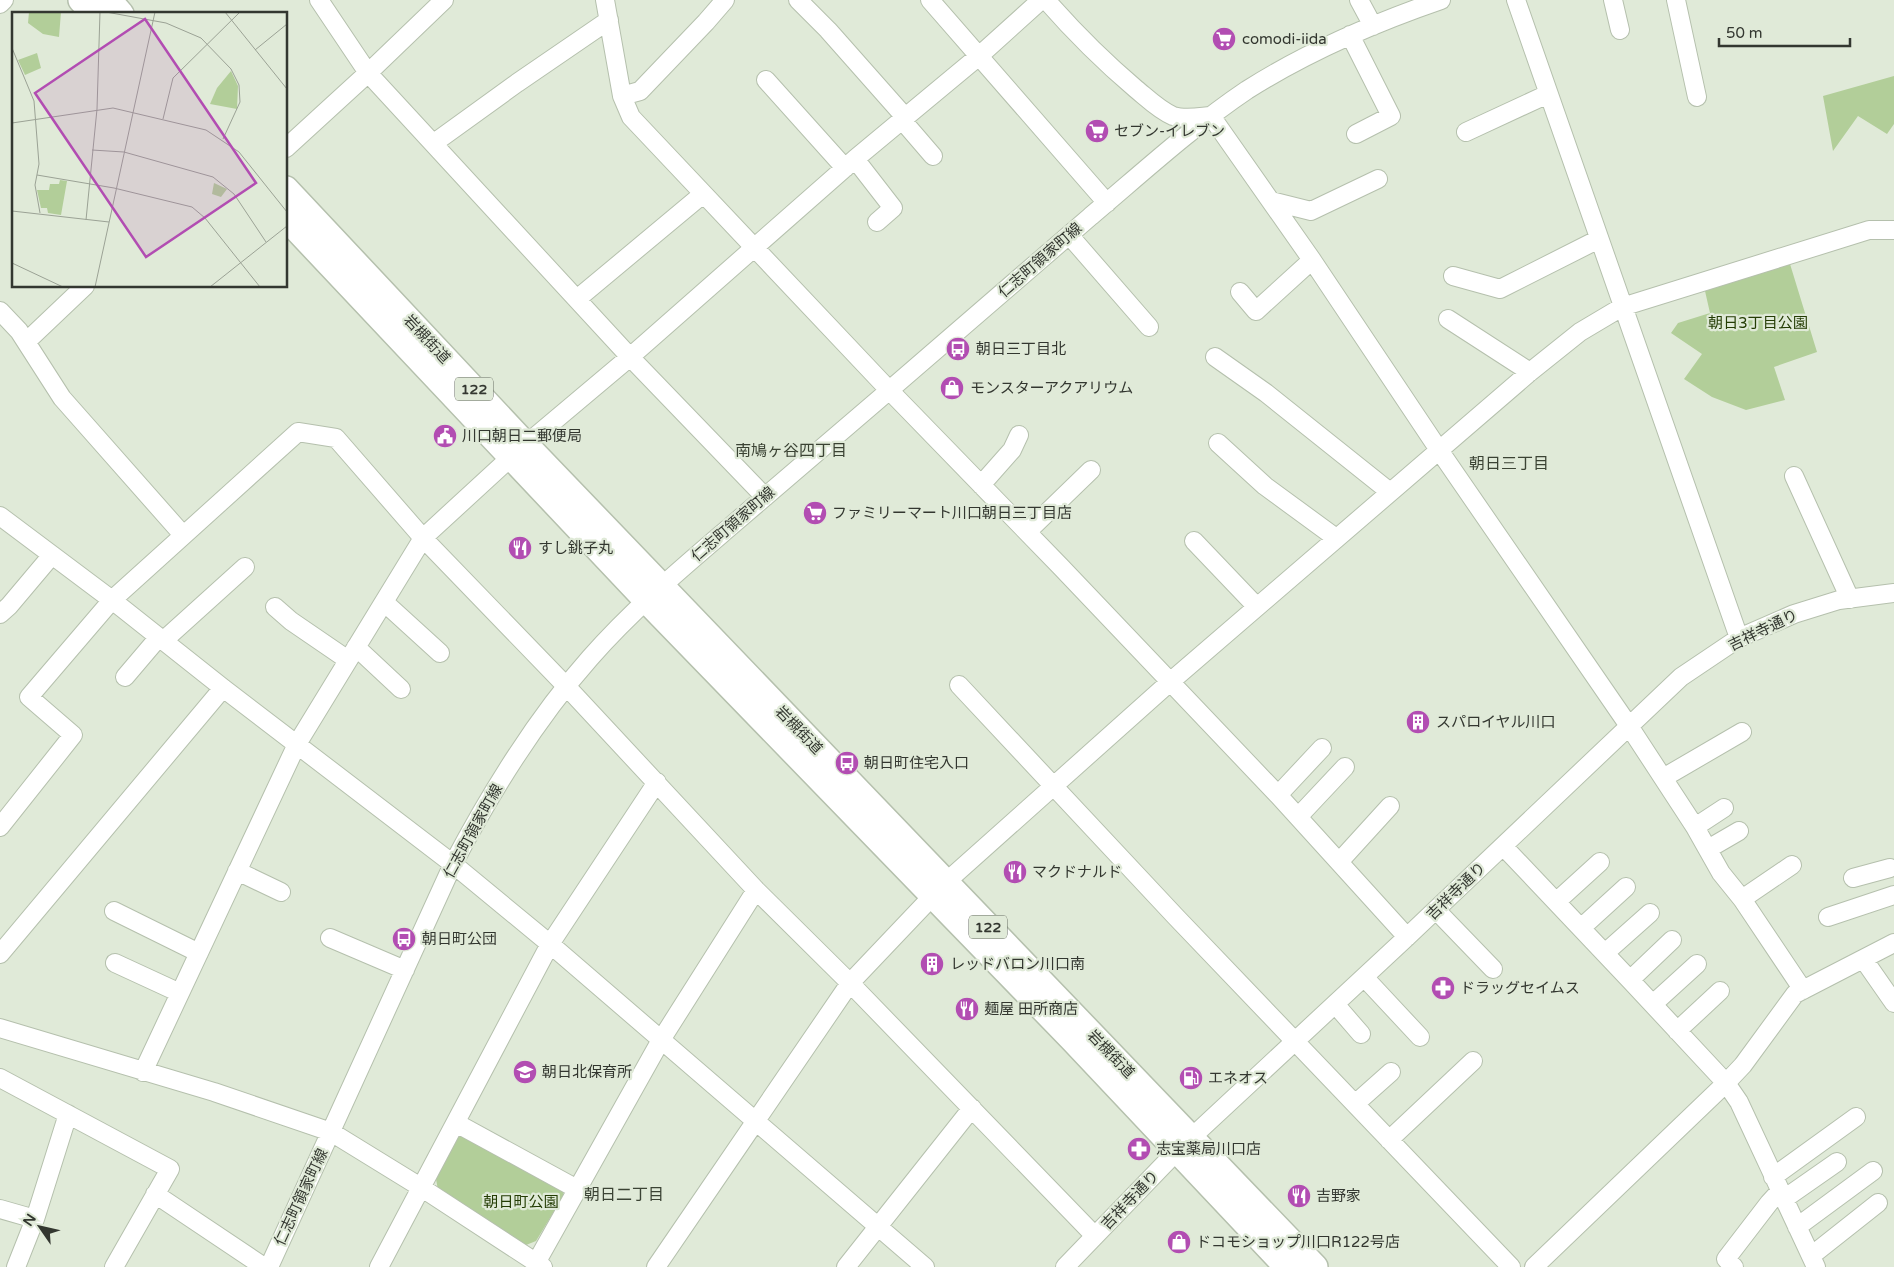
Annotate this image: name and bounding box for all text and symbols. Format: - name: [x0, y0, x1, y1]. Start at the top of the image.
- inset map: [12, 12, 288, 288]
- scale bar: [1719, 15, 1850, 47]
- text: 50 m: [1726, 24, 1763, 42]
- supermarket icon: comodi-iida: [1211, 26, 1237, 52]
- place label: comodi-iida: [1242, 30, 1327, 48]
- supermarket icon: セブン-イレブン: [1084, 118, 1110, 144]
- place label: セブン-イレブン: [1114, 122, 1225, 140]
- street label: 仁志町領家町線: [994, 219, 1086, 301]
- street label: 岩槻街道: [400, 311, 454, 367]
- park label: 朝日3丁目公園: [1708, 314, 1808, 332]
- bus stop icon: 朝日三丁目北: [945, 336, 971, 362]
- place label: 朝日三丁目北: [976, 340, 1066, 358]
- shop icon: モンスターアクアリウム: [939, 375, 965, 401]
- road number: 122: [455, 378, 493, 400]
- place label: モンスターアクアリウム: [970, 379, 1133, 397]
- public building icon: 川口朝日二郵便局: [432, 423, 458, 449]
- place label: 川口朝日二郵便局: [462, 427, 582, 445]
- district label: 南鳩ヶ谷四丁目: [735, 441, 847, 461]
- district label: 朝日三丁目: [1469, 454, 1549, 474]
- street label: 仁志町領家町線: [687, 483, 779, 565]
- supermarket icon: ファミリーマート川口朝日三丁目店: [802, 500, 828, 526]
- place label: ファミリーマート川口朝日三丁目店: [832, 504, 1072, 522]
- restaurant icon: すし銚子丸: [507, 535, 533, 561]
- place label: すし銚子丸: [538, 539, 613, 557]
- street label: 吉祥寺通り: [1725, 605, 1801, 655]
- street label: 岩槻街道: [772, 702, 826, 758]
- building icon: スパロイヤル川口: [1405, 709, 1431, 735]
- place label: スパロイヤル川口: [1436, 713, 1556, 731]
- bus stop icon: 朝日町住宅入口: [834, 750, 860, 776]
- place label: 朝日町住宅入口: [864, 754, 969, 772]
- street label: 仁志町領家町線: [440, 781, 506, 881]
- street label: 吉祥寺通り: [1423, 858, 1489, 924]
- restaurant icon: マクドナルド: [1002, 859, 1028, 885]
- place label: マクドナルド: [1032, 863, 1122, 881]
- road number: 122: [969, 916, 1007, 939]
- bus stop icon: 朝日町公団: [391, 926, 417, 952]
- place label: 朝日町公団: [422, 930, 497, 948]
- building icon: レッドバロン川口南: [919, 951, 945, 977]
- place label: レッドバロン川口南: [950, 955, 1085, 973]
- pharmacy icon: ドラッグセイムス: [1430, 975, 1456, 1001]
- place label: ドラッグセイムス: [1460, 979, 1580, 997]
- restaurant icon: 麺屋 田所商店: [954, 996, 980, 1022]
- place label: 麺屋 田所商店: [984, 1000, 1078, 1018]
- street label: 岩槻街道: [1084, 1026, 1138, 1082]
- school or university icon: 朝日北保育所: [512, 1059, 538, 1085]
- place label: 朝日北保育所: [542, 1063, 632, 1081]
- fuel station icon: エネオス: [1178, 1065, 1204, 1091]
- place label: エネオス: [1208, 1069, 1268, 1087]
- pharmacy icon: 志宝薬局川口店: [1126, 1136, 1152, 1162]
- place label: 志宝薬局川口店: [1156, 1140, 1261, 1158]
- street label: 仁志町領家町線: [271, 1146, 331, 1248]
- street label: 吉祥寺通り: [1097, 1167, 1163, 1233]
- restaurant icon: 吉野家: [1286, 1183, 1312, 1209]
- district label: 朝日二丁目: [584, 1185, 664, 1205]
- place label: 吉野家: [1316, 1187, 1361, 1205]
- park label: 朝日町公園: [483, 1193, 559, 1211]
- north arrow: [15, 1202, 65, 1252]
- text: N: [19, 1211, 40, 1229]
- shop icon: ドコモショップ川口R122号店: [1166, 1229, 1192, 1255]
- place label: ドコモショップ川口R122号店: [1196, 1233, 1400, 1251]

